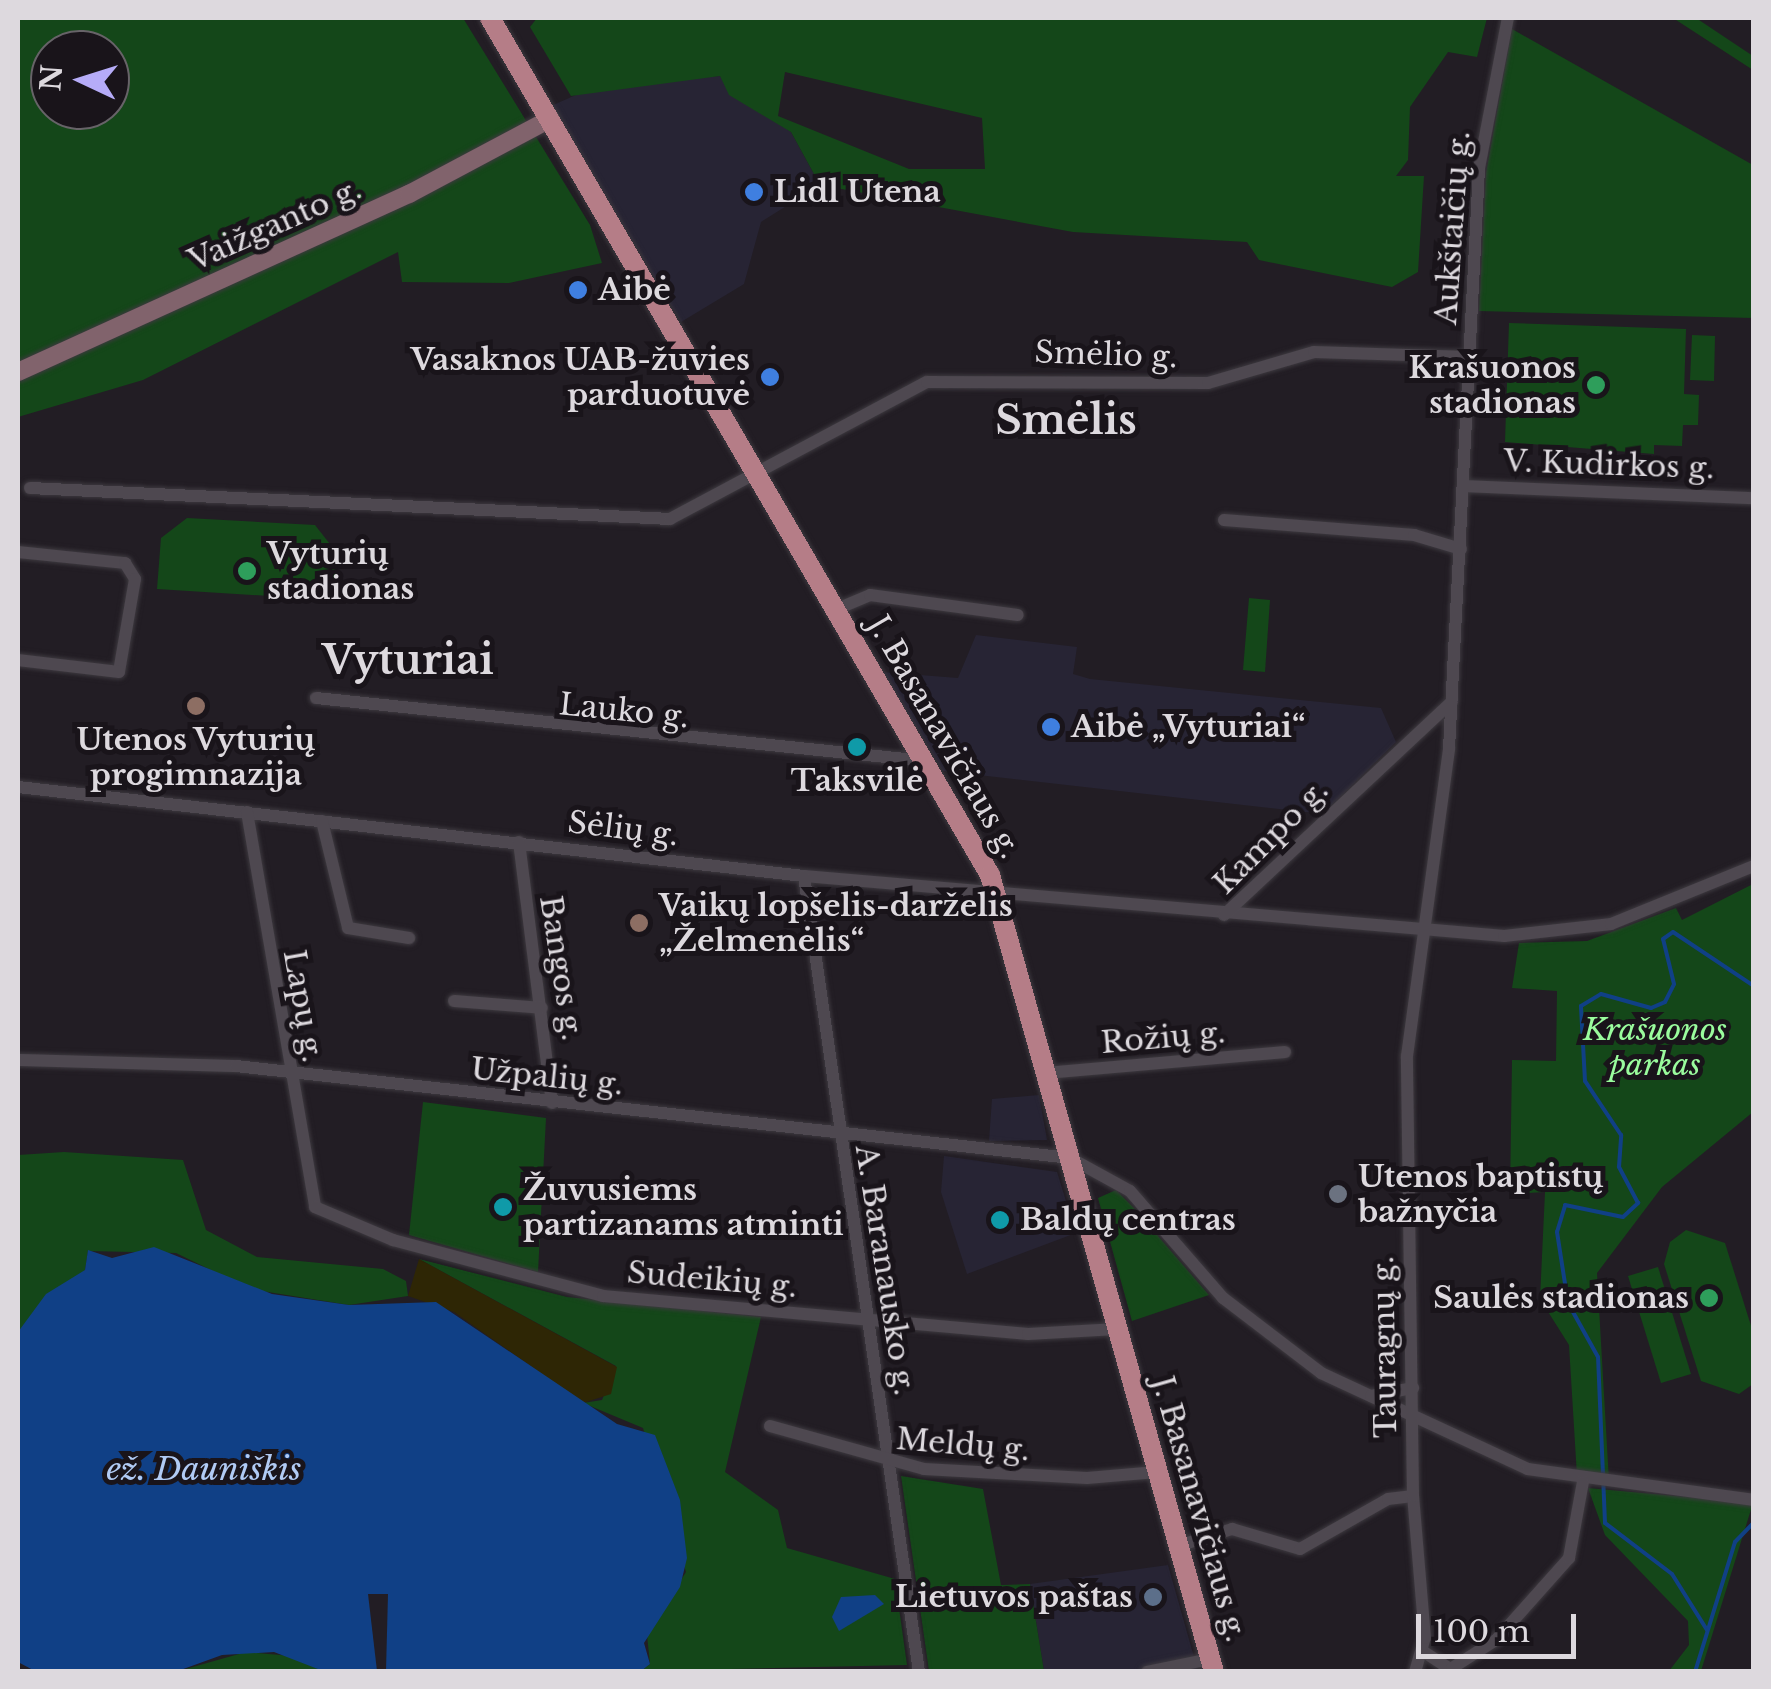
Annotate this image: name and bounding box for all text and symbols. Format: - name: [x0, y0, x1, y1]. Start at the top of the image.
- north arrow: [30, 30, 130, 130]
- text: N: [33, 64, 70, 92]
- street label: Aukštaičių g.: [1428, 130, 1478, 326]
- street label: Vaižganto g.: [183, 171, 367, 279]
- place label: Lidl Utena: [774, 174, 941, 210]
- marker: Lidl Utena: [743, 181, 765, 203]
- place label: Aibė: [598, 272, 671, 308]
- marker: Aibė: [567, 279, 589, 301]
- street label: Smėlio g.: [1034, 335, 1178, 375]
- place label: Vasaknos UAB-žuvies parduotuvė: [411, 342, 750, 412]
- place label: Krašuonos stadionas: [1409, 350, 1576, 420]
- marker: Vasaknos UAB-žuvies parduotuvė: [759, 366, 781, 388]
- marker: Krašuonos stadionas: [1585, 374, 1607, 396]
- district label: Smėlis: [995, 396, 1137, 444]
- street label: V. Kudirkos g.: [1503, 443, 1715, 487]
- place label: Vyturių stadionas: [267, 536, 414, 606]
- marker: Vyturių stadionas: [236, 560, 258, 582]
- street label: J. Basanavičiaus g.: [860, 609, 1028, 865]
- district label: Vyturiai: [322, 636, 494, 684]
- street label: Lauko g.: [557, 686, 691, 736]
- marker: Utenos Vyturių progimnazija: [185, 695, 207, 717]
- place label: Aibė „Vyturiai“: [1071, 709, 1305, 745]
- marker: Aibė „Vyturiai“: [1040, 716, 1062, 738]
- place label: Utenos Vyturių progimnazija: [76, 722, 316, 792]
- marker: Taksvilė: [846, 736, 868, 758]
- place label: Taksvilė: [791, 763, 923, 799]
- street label: Kampo g.: [1206, 772, 1336, 902]
- street label: Sėlių g.: [566, 804, 680, 854]
- place label: Vaikų lopšelis-darželis „Želmenėlis“: [659, 888, 1013, 958]
- street label: Bangos g.: [532, 893, 590, 1043]
- marker: Vaikų lopšelis-darželis „Želmenėlis“: [628, 912, 650, 934]
- street label: Lapų g.: [275, 947, 331, 1065]
- park label: Krašuonos parkas: [1583, 1012, 1727, 1082]
- street label: Rožių g.: [1099, 1015, 1227, 1061]
- street label: Užpalių g.: [469, 1051, 625, 1103]
- street label: A. Baranausko g.: [847, 1142, 923, 1398]
- place label: Utenos baptistų bažnyčia: [1358, 1159, 1604, 1230]
- place label: Žuvusiems partizanams atminti: [523, 1172, 844, 1242]
- marker: Utenos baptistų bažnyčia: [1327, 1183, 1349, 1205]
- marker: Žuvusiems partizanams atminti: [492, 1196, 514, 1218]
- place label: Baldų centras: [1020, 1202, 1236, 1238]
- marker: Baldų centras: [989, 1209, 1011, 1231]
- street label: Sudeikių g.: [626, 1255, 798, 1305]
- street label: Tauragnų g.: [1365, 1256, 1405, 1438]
- place label: Saulės stadionas: [1433, 1280, 1689, 1316]
- marker: Saulės stadionas: [1698, 1287, 1720, 1309]
- street label: J. Basanavičiaus g.: [1144, 1372, 1254, 1646]
- street label: Meldų g.: [895, 1421, 1031, 1469]
- water label: ež. Dauniškis: [106, 1450, 302, 1488]
- place label: Lietuvos paštas: [895, 1579, 1133, 1615]
- marker: Lietuvos paštas: [1142, 1586, 1164, 1608]
- scale bar: [1421, 1594, 1581, 1656]
- text: 100 m: [1433, 1613, 1530, 1650]

